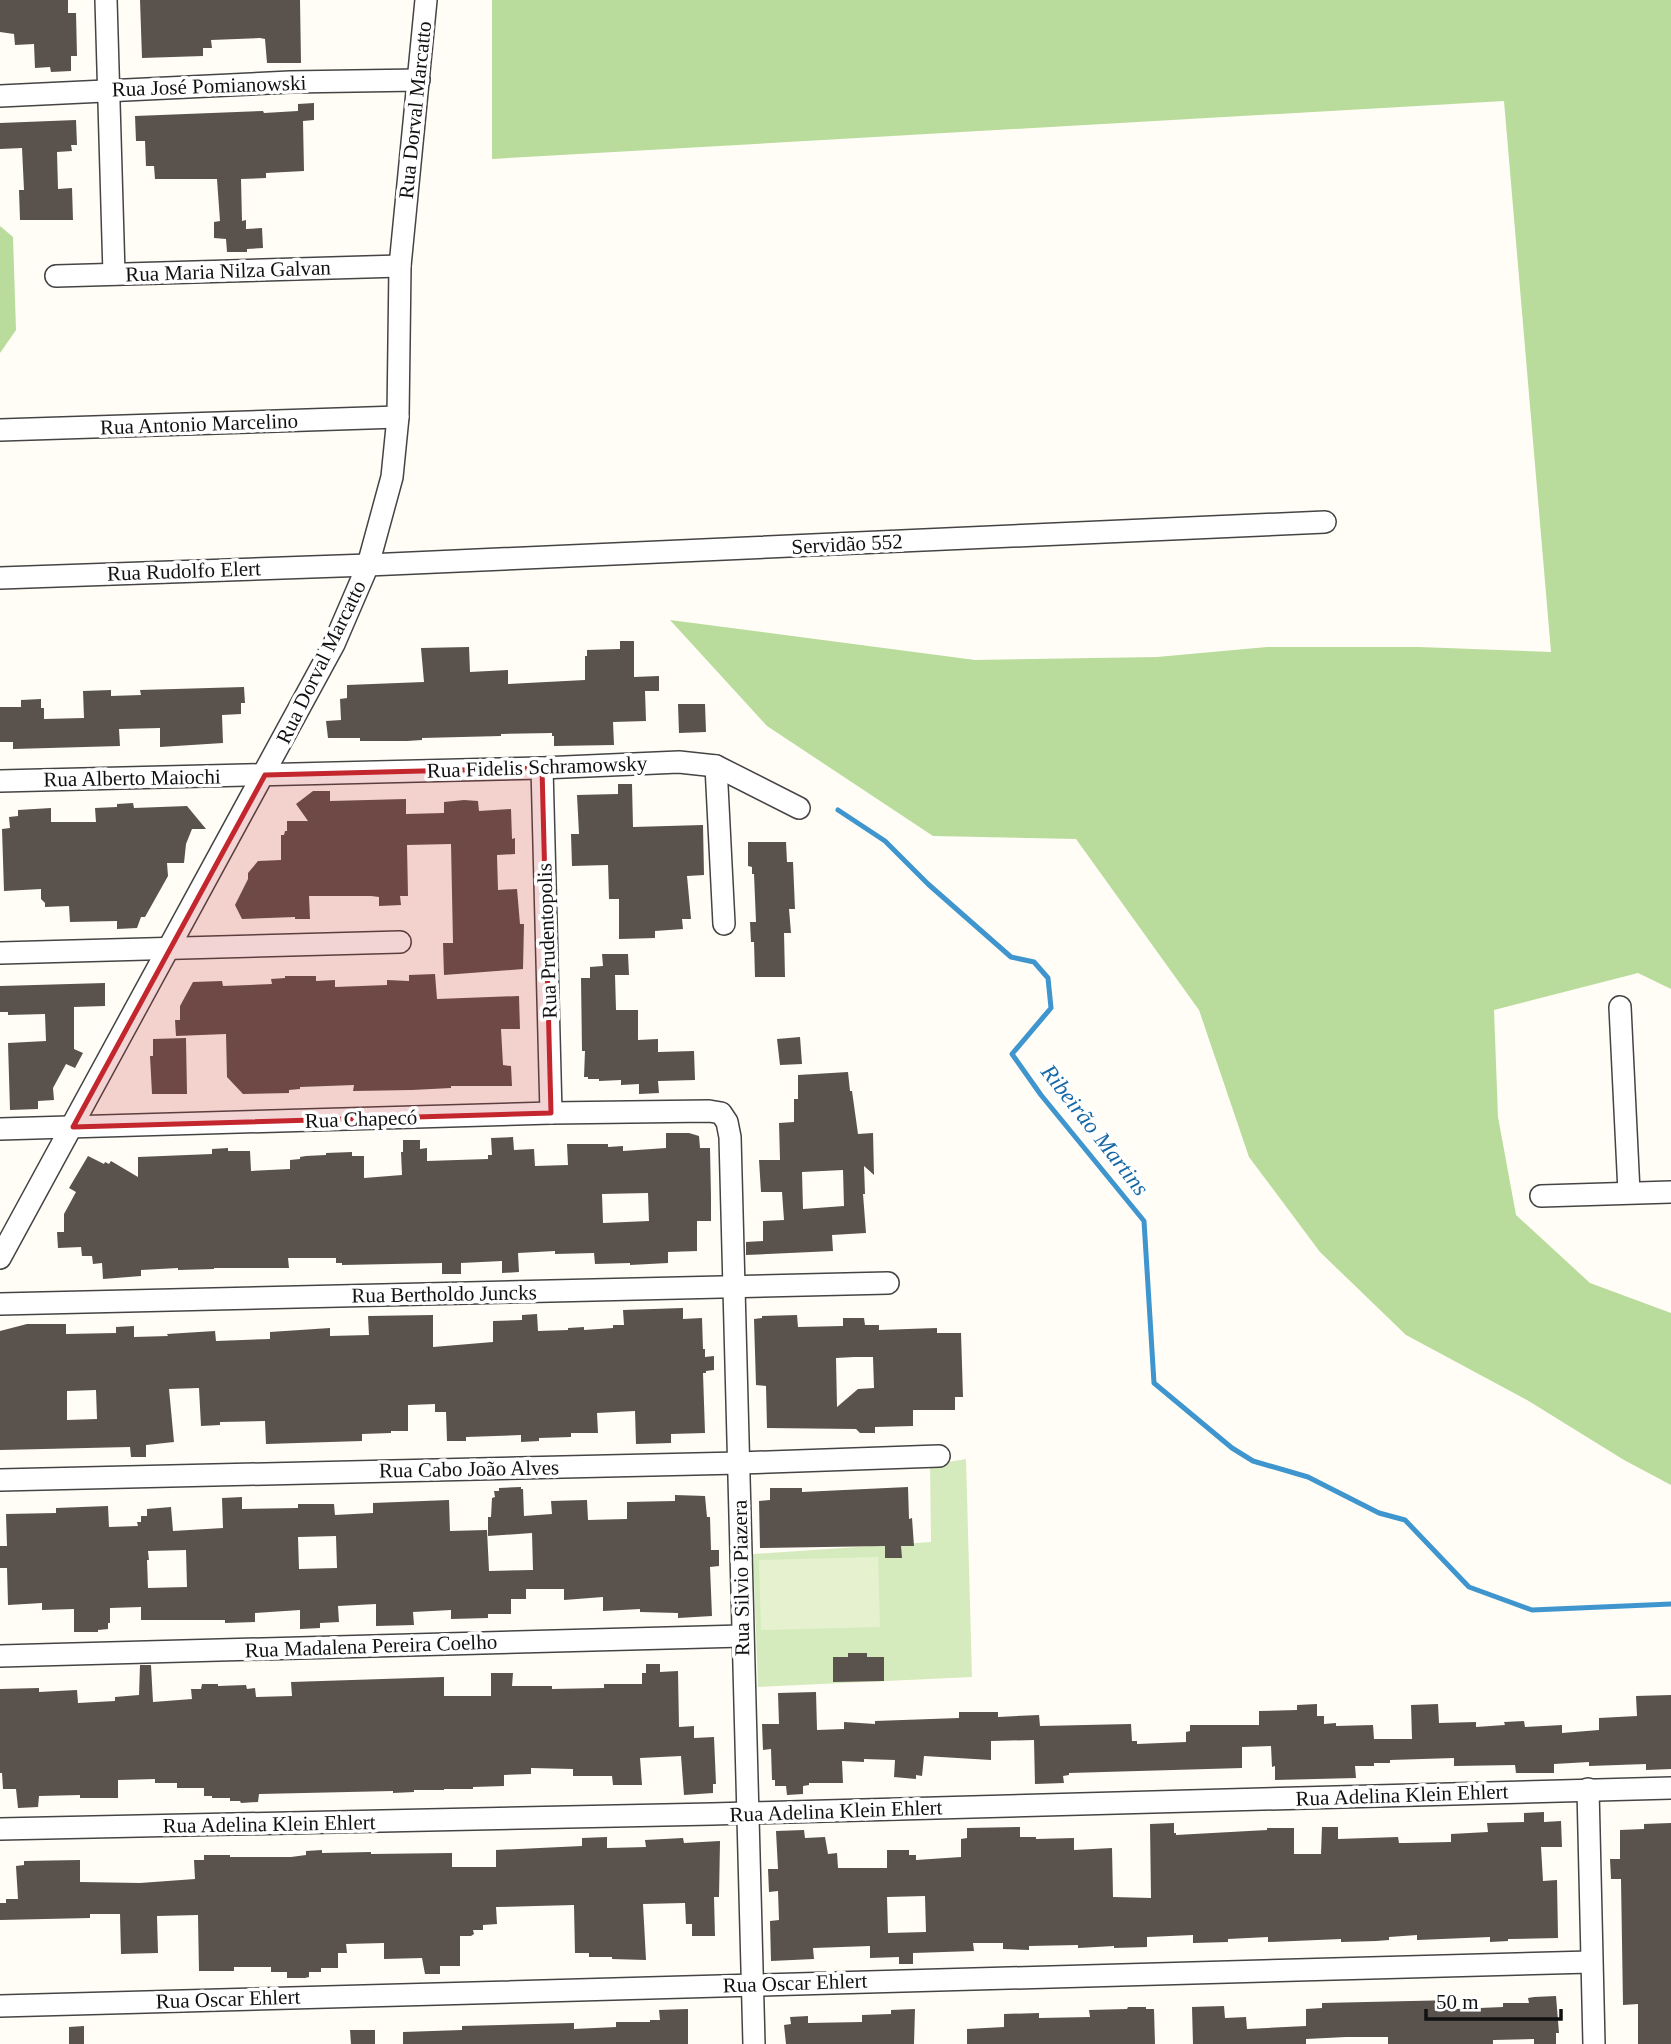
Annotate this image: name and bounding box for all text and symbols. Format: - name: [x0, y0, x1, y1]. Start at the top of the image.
- street label: Rua Dorval Marcatto: [394, 20, 436, 200]
- street label: Rua José Pomianowski: [111, 71, 307, 101]
- street label: Rua Maria Nilza Galvan: [125, 255, 332, 287]
- street label: Rua Antonio Marcelino: [99, 409, 299, 439]
- street label: Servidão 552: [791, 529, 903, 559]
- street label: Rua Rudolfo Elert: [107, 556, 262, 586]
- street label: Rua Dorval Marcatto: [271, 577, 371, 747]
- street label: Rua Fidelis Schramowsky: [426, 751, 648, 783]
- street label: Rua Alberto Maiochi: [43, 764, 221, 792]
- street label: Rua Prudentopolis: [532, 863, 562, 1019]
- water label: Ribeirão Martins: [1036, 1059, 1154, 1200]
- street label: Rua Chapecó: [304, 1105, 418, 1133]
- street label: Rua Bertholdo Juncks: [351, 1280, 537, 1308]
- street label: Rua Cabo João Alves: [379, 1455, 559, 1483]
- street label: Rua Silvio Piazera: [728, 1499, 754, 1656]
- street label: Rua Madalena Pereira Coelho: [244, 1630, 498, 1662]
- street label: Rua Adelina Klein Ehlert: [1295, 1779, 1509, 1811]
- street label: Rua Adelina Klein Ehlert: [729, 1795, 943, 1827]
- street label: Rua Adelina Klein Ehlert: [162, 1810, 376, 1838]
- street label: Rua Oscar Ehlert: [722, 1968, 868, 1998]
- scale bar: [1426, 1978, 1561, 2022]
- street label: Rua Oscar Ehlert: [155, 1984, 301, 2014]
- text: 50 m: [1436, 1990, 1479, 2014]

